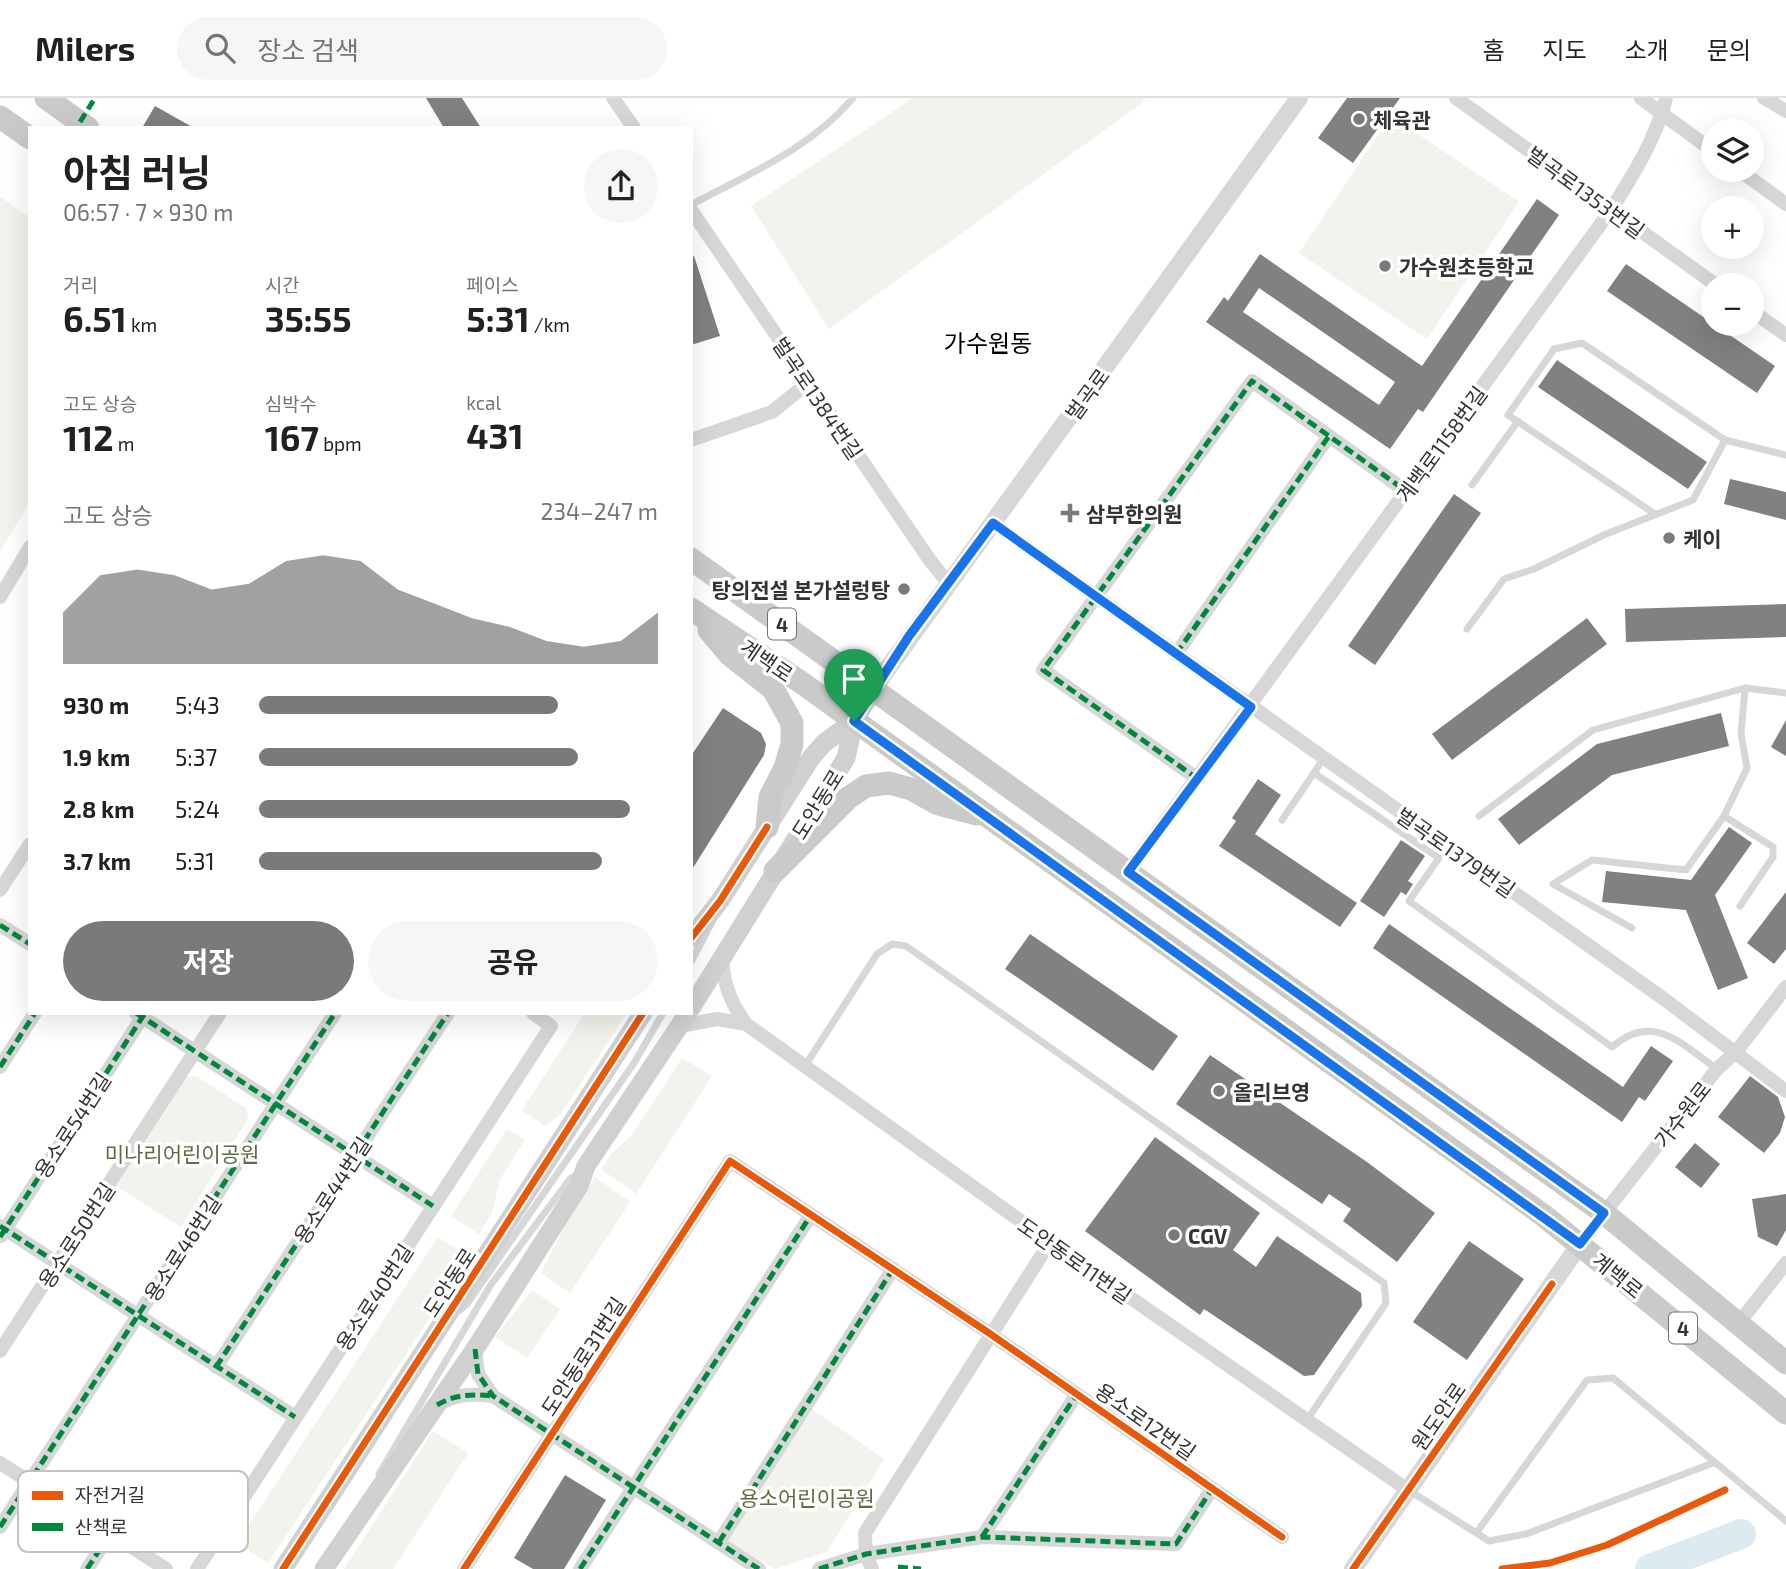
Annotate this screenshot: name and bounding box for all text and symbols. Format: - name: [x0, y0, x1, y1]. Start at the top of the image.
- search box: [177, 17, 667, 80]
- text: Milers: [35, 28, 135, 68]
- icon: search: [201, 29, 239, 67]
- text: 장소 검색: [257, 34, 359, 65]
- text: 홈: [1482, 35, 1504, 64]
- text: 지도: [1542, 35, 1587, 64]
- text: 소개: [1625, 35, 1669, 64]
- text: 문의: [1707, 35, 1751, 64]
- place label: 체육관: [1373, 107, 1431, 132]
- marker: 체육관: [1351, 111, 1367, 127]
- map controls: [1701, 119, 1764, 336]
- button: layers: [1701, 119, 1764, 182]
- street label: 벌곡로1353번길: [1522, 141, 1650, 243]
- text: 아침 러닝: [63, 149, 211, 195]
- button: share: [584, 149, 658, 223]
- button: +: [1701, 196, 1764, 259]
- text: 06:57 · 7 × 930 m: [63, 198, 234, 226]
- place label: 가수원초등학교: [1399, 254, 1534, 279]
- marker: 가수원초등학교: [1377, 258, 1393, 274]
- text: 거리: [63, 273, 98, 296]
- text: 시간: [265, 273, 300, 296]
- text: 페이스: [466, 273, 519, 296]
- button: −: [1701, 273, 1764, 336]
- text: 6.51: [63, 297, 127, 339]
- text: 35:55: [265, 297, 351, 339]
- text: 5:31: [466, 297, 530, 339]
- text: km: [127, 313, 157, 336]
- text: /km: [530, 313, 570, 336]
- district label: 가수원동: [944, 328, 1032, 357]
- street label: 벌곡로1384번길: [768, 332, 868, 464]
- street label: 벌곡로: [1060, 363, 1114, 425]
- street label: 계백로1158번길: [1391, 381, 1491, 507]
- text: kcal: [466, 391, 501, 414]
- text: 고도 상승: [63, 392, 137, 415]
- text: 심박수: [265, 392, 317, 415]
- text: 431: [466, 414, 524, 456]
- text: 112: [63, 416, 114, 458]
- text: 167: [265, 416, 319, 458]
- text: m: [114, 432, 134, 455]
- text: bpm: [319, 432, 362, 455]
- text: 234–247 m: [540, 497, 658, 525]
- text: 고도 상승: [63, 501, 153, 529]
- place label: 삼부한의원: [1086, 501, 1183, 526]
- marker: 삼부한의원: [1060, 503, 1080, 523]
- place label: 케이: [1683, 526, 1722, 551]
- marker: 케이: [1661, 530, 1677, 546]
- place label: 탕의전설 본가설렁탕: [712, 577, 890, 602]
- marker: 탕의전설 본가설렁탕: [896, 581, 912, 597]
- road number: 4: [768, 608, 796, 639]
- street label: 계백로: [736, 633, 798, 687]
- pin: [824, 649, 884, 721]
- icon: arrive: [835, 660, 873, 698]
- text: 930 m: [63, 691, 129, 719]
- text: 5:43: [175, 691, 220, 719]
- text: 1.9 km: [63, 743, 130, 771]
- text: 5:37: [175, 743, 217, 771]
- street label: 도안동로: [786, 765, 848, 843]
- text: 2.8 km: [63, 795, 134, 823]
- text: 5:24: [175, 795, 220, 823]
- street label: 벌곡로1379번길: [1392, 802, 1520, 902]
- text: 3.7 km: [63, 847, 131, 875]
- text: 5:31: [175, 847, 215, 875]
- button: 저장: [63, 921, 354, 1001]
- button: 공유: [368, 921, 658, 1001]
- street label: 용소로54번길: [29, 1068, 115, 1182]
- street label: 가수원로: [1648, 1076, 1716, 1152]
- place label: 올리브영: [1233, 1079, 1310, 1104]
- marker: 올리브영: [1211, 1083, 1227, 1099]
- street label: 용소로44번길: [288, 1132, 376, 1248]
- park label: 미나리어린이공원: [105, 1141, 259, 1166]
- street label: 용소로50번길: [33, 1178, 119, 1292]
- street label: 용소로46번길: [138, 1190, 226, 1306]
- street label: 도안동로11번길: [1014, 1212, 1136, 1308]
- place label: CGV: [1188, 1223, 1228, 1248]
- marker: CGV: [1166, 1227, 1182, 1243]
- street label: 용소로40번길: [330, 1239, 418, 1355]
- street label: 도안동로: [417, 1243, 481, 1321]
- street label: 계백로: [1588, 1247, 1648, 1303]
- street label: 도안동로31번길: [535, 1292, 631, 1420]
- road number: 4: [1669, 1312, 1697, 1344]
- street label: 용소로12번길: [1091, 1377, 1201, 1465]
- street label: 원도안로: [1406, 1377, 1470, 1455]
- legend: [18, 1471, 248, 1552]
- text: 자전거길: [75, 1483, 145, 1506]
- park label: 용소어린이공원: [739, 1485, 875, 1510]
- text: 산책로: [75, 1515, 127, 1538]

